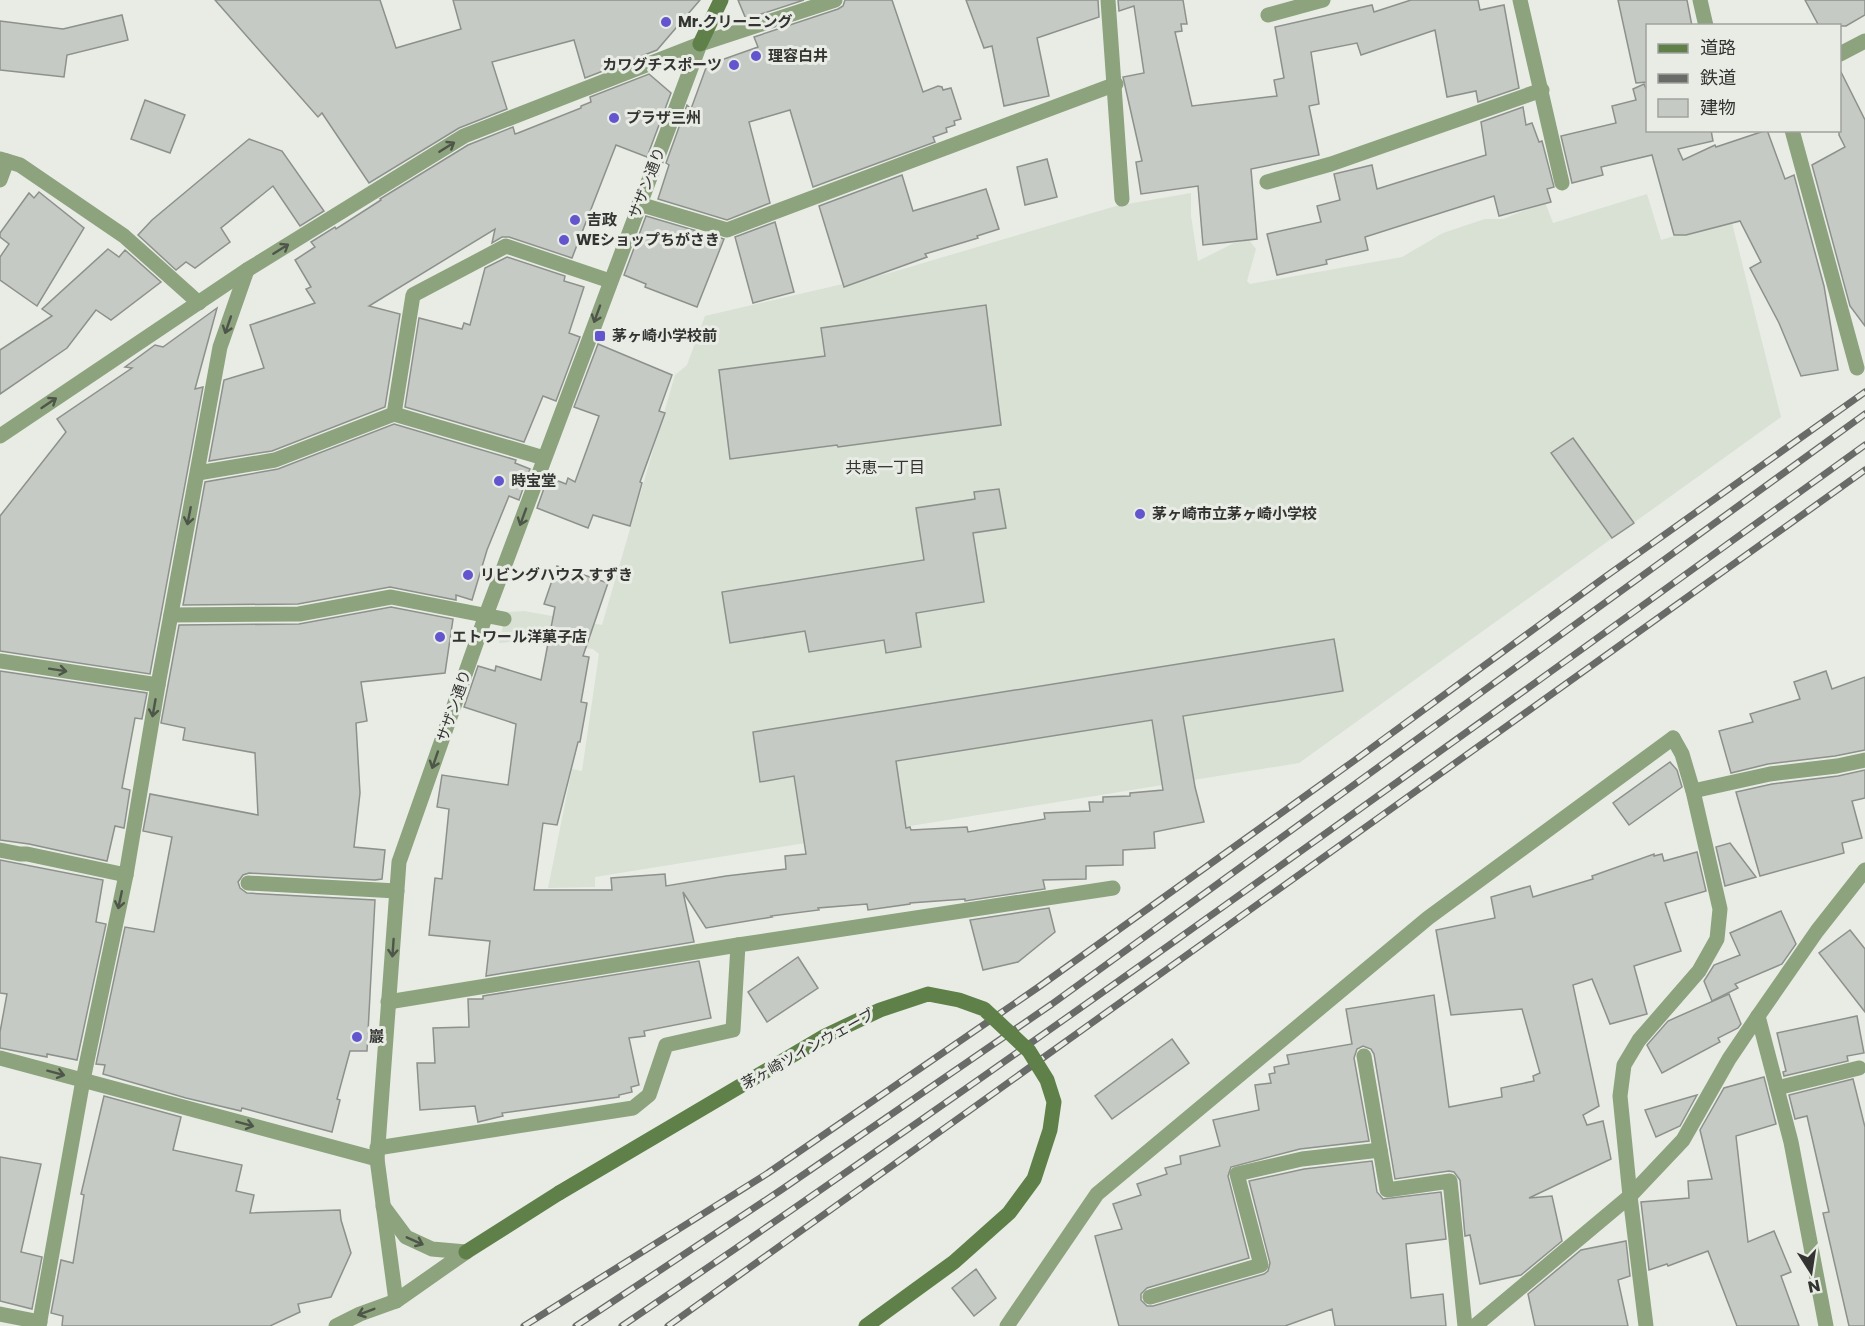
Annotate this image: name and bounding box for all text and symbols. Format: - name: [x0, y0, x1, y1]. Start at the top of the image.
- place label: Mr.クリーニング: [678, 11, 792, 32]
- marker: Mr.クリーニング: [659, 15, 673, 29]
- legend: [1646, 24, 1841, 132]
- text: 道路: [1700, 35, 1736, 60]
- place label: 理容白井: [768, 45, 828, 66]
- marker: 理容白井: [749, 49, 763, 63]
- place label: カワグチスポーツ: [602, 54, 722, 75]
- marker: カワグチスポーツ: [727, 58, 741, 72]
- text: 鉄道: [1700, 65, 1736, 90]
- text: 建物: [1700, 95, 1736, 120]
- place label: プラザ三州: [626, 107, 701, 128]
- marker: プラザ三州: [607, 111, 621, 125]
- one-way arrow: [438, 140, 455, 152]
- street label: サザン通り: [623, 144, 670, 222]
- place label: 吉政: [587, 209, 617, 230]
- marker: 吉政: [568, 213, 582, 227]
- place label: WEショップちがさき: [576, 229, 720, 250]
- marker: WEショップちがさき: [557, 233, 571, 247]
- one-way arrow: [272, 243, 289, 255]
- one-way arrow: [591, 305, 602, 323]
- one-way arrow: [222, 316, 233, 335]
- place label: 茅ヶ崎小学校前: [612, 325, 717, 346]
- marker: 茅ヶ崎小学校前: [593, 329, 607, 343]
- one-way arrow: [40, 397, 57, 410]
- district label: 共恵一丁目: [845, 456, 925, 479]
- place label: 時宝堂: [511, 470, 556, 491]
- marker: 時宝堂: [492, 474, 506, 488]
- place label: 茅ヶ崎市立茅ヶ崎小学校: [1152, 503, 1317, 524]
- one-way arrow: [184, 506, 195, 526]
- one-way arrow: [516, 507, 527, 526]
- marker: 茅ヶ崎市立茅ヶ崎小学校: [1133, 507, 1147, 521]
- place label: リビングハウス すずき: [480, 564, 633, 585]
- marker: リビングハウス すずき: [461, 568, 475, 582]
- place label: エトワール洋菓子店: [452, 626, 587, 647]
- marker: エトワール洋菓子店: [433, 630, 447, 644]
- one-way arrow: [47, 664, 67, 675]
- street label: サザン通り: [431, 667, 476, 745]
- one-way arrow: [148, 698, 159, 717]
- one-way arrow: [429, 750, 440, 769]
- one-way arrow: [114, 890, 125, 909]
- one-way arrow: [387, 938, 398, 958]
- street label: 茅ヶ崎ツインウェーブ: [737, 1003, 878, 1094]
- place label: 巖: [369, 1026, 384, 1047]
- marker: 巖: [350, 1030, 364, 1044]
- one-way arrow: [47, 1068, 66, 1079]
- one-way arrow: [235, 1119, 254, 1130]
- one-way arrow: [406, 1236, 424, 1248]
- north arrow: [1781, 1242, 1841, 1302]
- text: N: [1806, 1274, 1822, 1299]
- one-way arrow: [357, 1307, 375, 1318]

